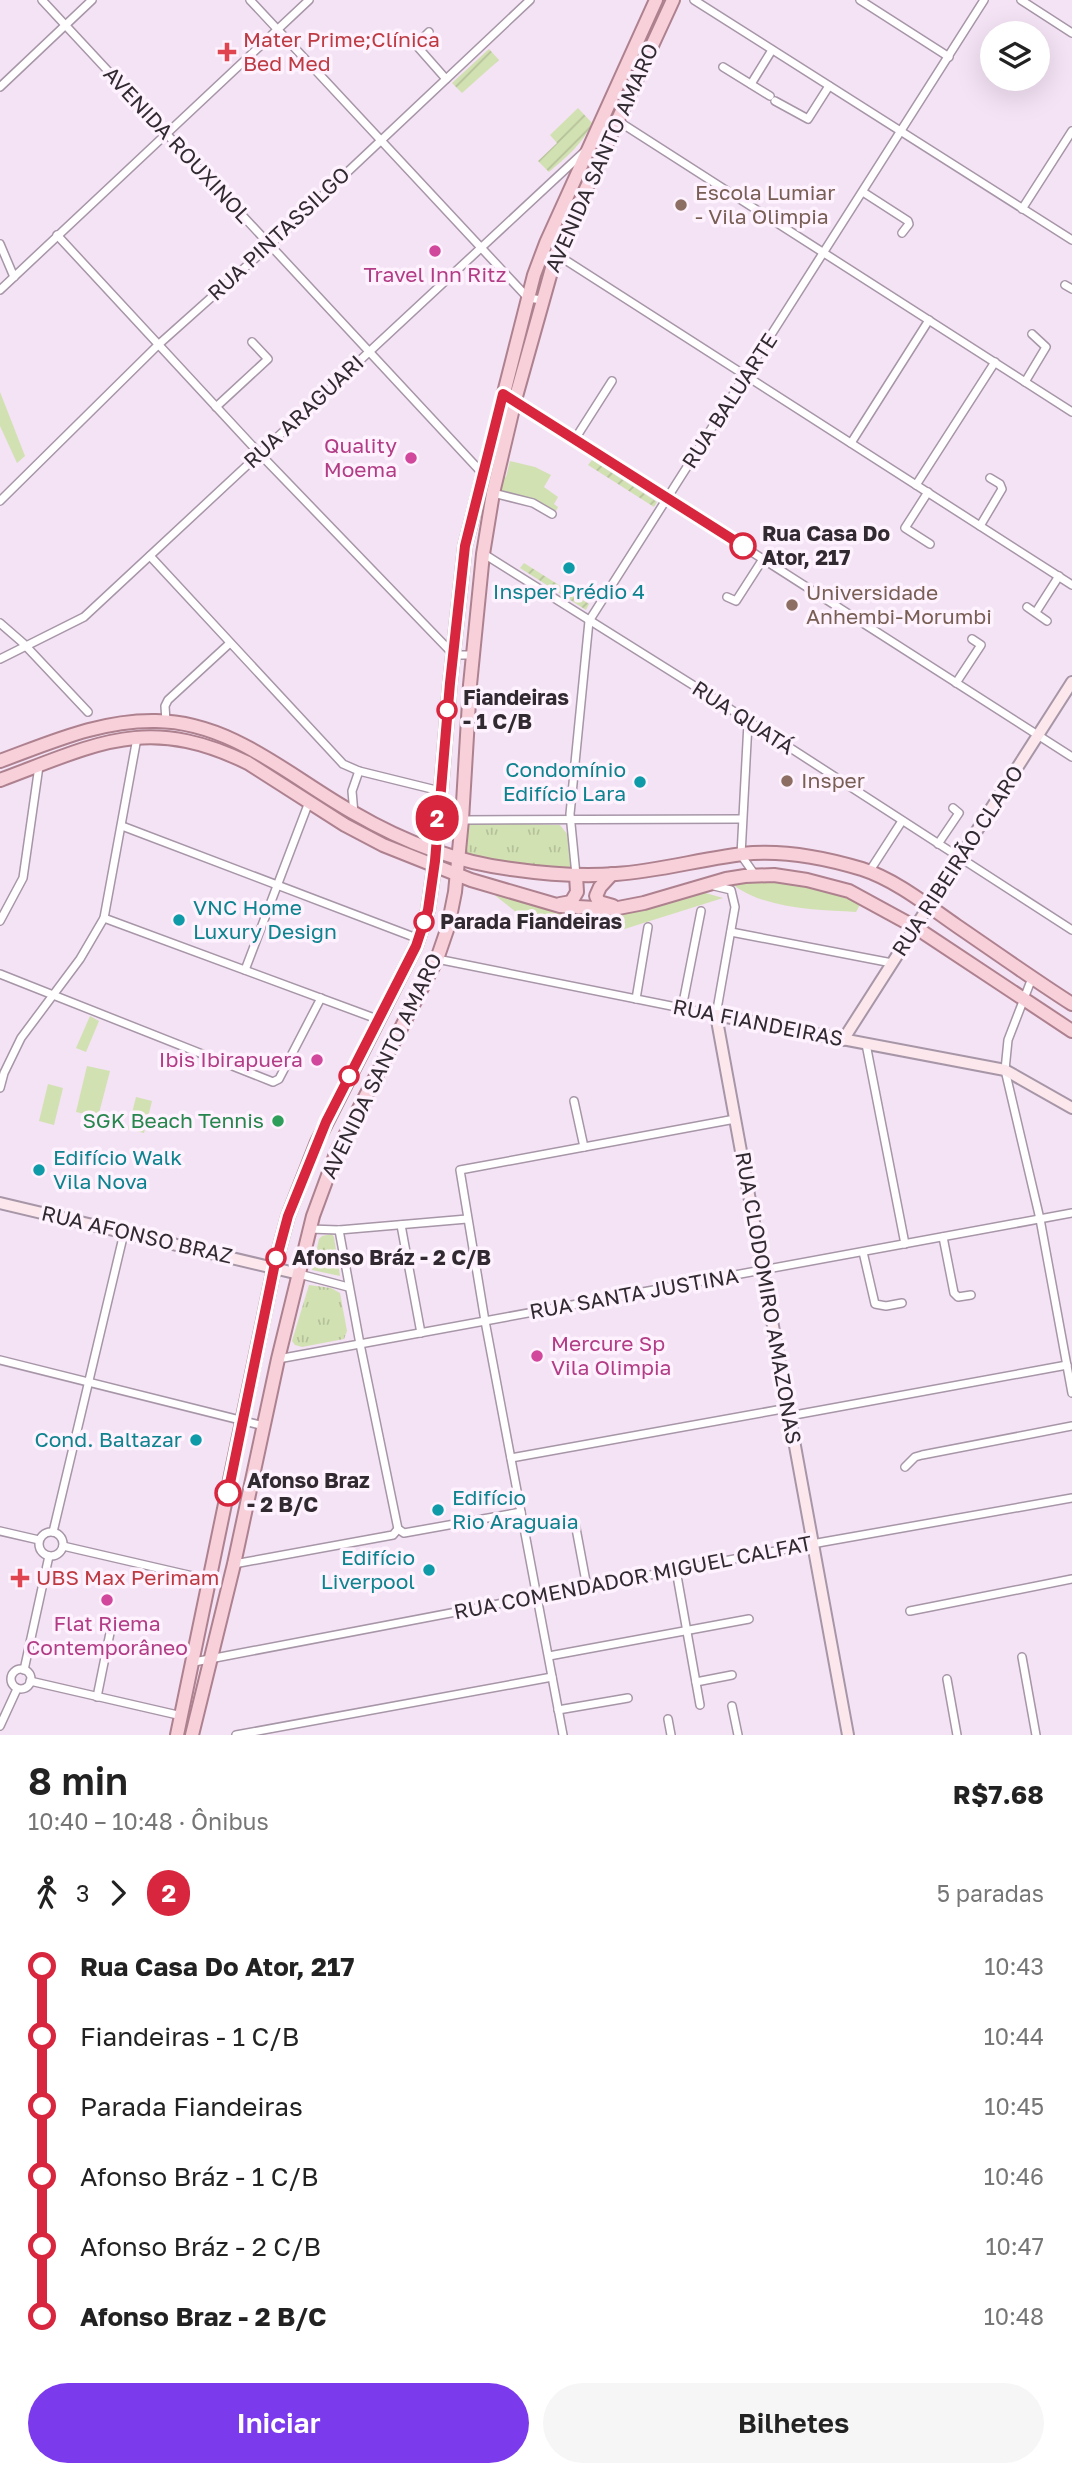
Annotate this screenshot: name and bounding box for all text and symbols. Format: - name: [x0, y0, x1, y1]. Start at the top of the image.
- map controls: [980, 21, 1050, 91]
- button: layers: [980, 21, 1050, 91]
- place label: Mater Prime;Clínica Bed Med: [243, 26, 440, 76]
- street label: AVENIDA SANTO AMARO: [539, 39, 663, 276]
- marker: Mater Prime;Clínica Bed Med: [217, 42, 237, 62]
- street label: AVENIDA ROUXINOL: [99, 61, 257, 228]
- street label: RUA PINTASSILGO: [202, 161, 355, 306]
- place label: Escola Lumiar - Vila Olimpia: [695, 179, 835, 229]
- marker: Escola Lumiar - Vila Olimpia: [673, 197, 689, 213]
- marker: Travel Inn Ritz: [427, 243, 443, 259]
- place label: Travel Inn Ritz: [363, 261, 507, 287]
- street label: RUA BALUARTE: [676, 328, 782, 473]
- street label: RUA ARAGUARI: [238, 349, 369, 473]
- place label: Quality Moema: [324, 432, 397, 482]
- marker: Quality Moema: [403, 450, 419, 466]
- place label: Rua Casa Do Ator, 217: [762, 520, 890, 570]
- marker: Rua Casa Do Ator, 217: [730, 533, 756, 559]
- marker: Insper Prédio 4: [561, 560, 577, 576]
- place label: Insper Prédio 4: [493, 578, 645, 604]
- place label: Universidade Anhembi-Morumbi: [806, 579, 992, 629]
- marker: Universidade Anhembi-Morumbi: [784, 597, 800, 613]
- street label: RUA QUATÁ: [688, 675, 799, 760]
- place label: Fiandeiras - 1 C/B: [463, 684, 569, 734]
- marker: Fiandeiras - 1 C/B: [437, 700, 457, 720]
- place label: Condomínio Edifício Lara: [503, 756, 626, 806]
- street label: RUA RIBEIRÃO CLARO: [886, 760, 1029, 961]
- place label: Insper: [801, 767, 865, 793]
- marker: Insper: [779, 773, 795, 789]
- marker: Condomínio Edifício Lara: [632, 774, 648, 790]
- line badge: 2: [414, 795, 460, 841]
- text: 2: [430, 803, 444, 832]
- place label: VNC Home Luxury Design: [193, 894, 337, 944]
- place label: Parada Fiandeiras: [440, 908, 623, 934]
- marker: VNC Home Luxury Design: [171, 912, 187, 928]
- marker: Parada Fiandeiras: [414, 912, 434, 932]
- street label: AVENIDA SANTO AMARO: [315, 948, 447, 1183]
- street label: RUA FIANDEIRAS: [671, 993, 846, 1051]
- place label: Ibis Ibirapuera: [159, 1046, 303, 1072]
- marker: Ibis Ibirapuera: [309, 1052, 325, 1068]
- unlabelled marker: [339, 1066, 359, 1086]
- place label: SGK Beach Tennis: [82, 1107, 264, 1133]
- marker: SGK Beach Tennis: [270, 1113, 286, 1129]
- place label: Edifício Walk Vila Nova: [53, 1144, 182, 1194]
- street label: RUA CLODOMIRO AMAZONAS: [730, 1150, 808, 1446]
- marker: Edifício Walk Vila Nova: [31, 1162, 47, 1178]
- street label: RUA AFONSO BRAZ: [39, 1199, 235, 1269]
- place label: Afonso Bráz - 2 C/B: [292, 1244, 491, 1270]
- marker: Afonso Bráz - 2 C/B: [266, 1248, 286, 1268]
- street label: RUA SANTA JUSTINA: [527, 1262, 740, 1324]
- place label: Mercure Sp Vila Olimpia: [551, 1330, 671, 1380]
- marker: Mercure Sp Vila Olimpia: [529, 1348, 545, 1364]
- place label: Cond. Baltazar: [34, 1426, 182, 1452]
- marker: Cond. Baltazar: [188, 1432, 204, 1448]
- place label: Afonso Braz - 2 B/C: [247, 1467, 370, 1517]
- marker: Afonso Braz - 2 B/C: [215, 1480, 241, 1506]
- place label: Edifício Rio Araguaia: [452, 1484, 579, 1534]
- marker: Edifício Rio Araguaia: [430, 1502, 446, 1518]
- street label: RUA COMENDADOR MIGUEL CALFAT: [452, 1530, 814, 1625]
- place label: Edifício Liverpool: [321, 1544, 415, 1594]
- marker: Edifício Liverpool: [421, 1562, 437, 1578]
- place label: UBS Max Perimam: [36, 1564, 219, 1590]
- marker: UBS Max Perimam: [10, 1568, 30, 1588]
- marker: Flat Riema Contemporâneo: [99, 1592, 115, 1608]
- place label: Flat Riema Contemporâneo: [26, 1610, 188, 1660]
- text: 8 min: [28, 1758, 128, 1803]
- text: R$7.68: [953, 1779, 1044, 1810]
- text: 10:40 – 10:48 · Ônibus: [28, 1807, 269, 1835]
- icon: walk: [28, 1874, 66, 1912]
- icon: forward: [99, 1874, 137, 1912]
- text: 2: [161, 1878, 176, 1907]
- text: 3: [76, 1879, 89, 1907]
- text: 5 paradas: [937, 1879, 1044, 1907]
- text: Rua Casa Do Ator, 217: [80, 1951, 355, 1982]
- text: 10:43: [984, 1952, 1044, 1980]
- text: Fiandeiras - 1 C/B: [80, 2021, 299, 2052]
- text: 10:44: [984, 2022, 1044, 2050]
- text: Parada Fiandeiras: [80, 2091, 303, 2122]
- text: 10:45: [984, 2092, 1044, 2120]
- text: Afonso Bráz - 1 C/B: [80, 2161, 318, 2192]
- text: 10:46: [984, 2162, 1044, 2190]
- text: Afonso Bráz - 2 C/B: [80, 2231, 321, 2262]
- text: 10:47: [985, 2232, 1044, 2260]
- text: Afonso Braz - 2 B/C: [80, 2301, 326, 2332]
- text: 10:48: [984, 2302, 1044, 2330]
- button: Iniciar: [28, 2383, 529, 2463]
- button: Bilhetes: [543, 2383, 1044, 2463]

